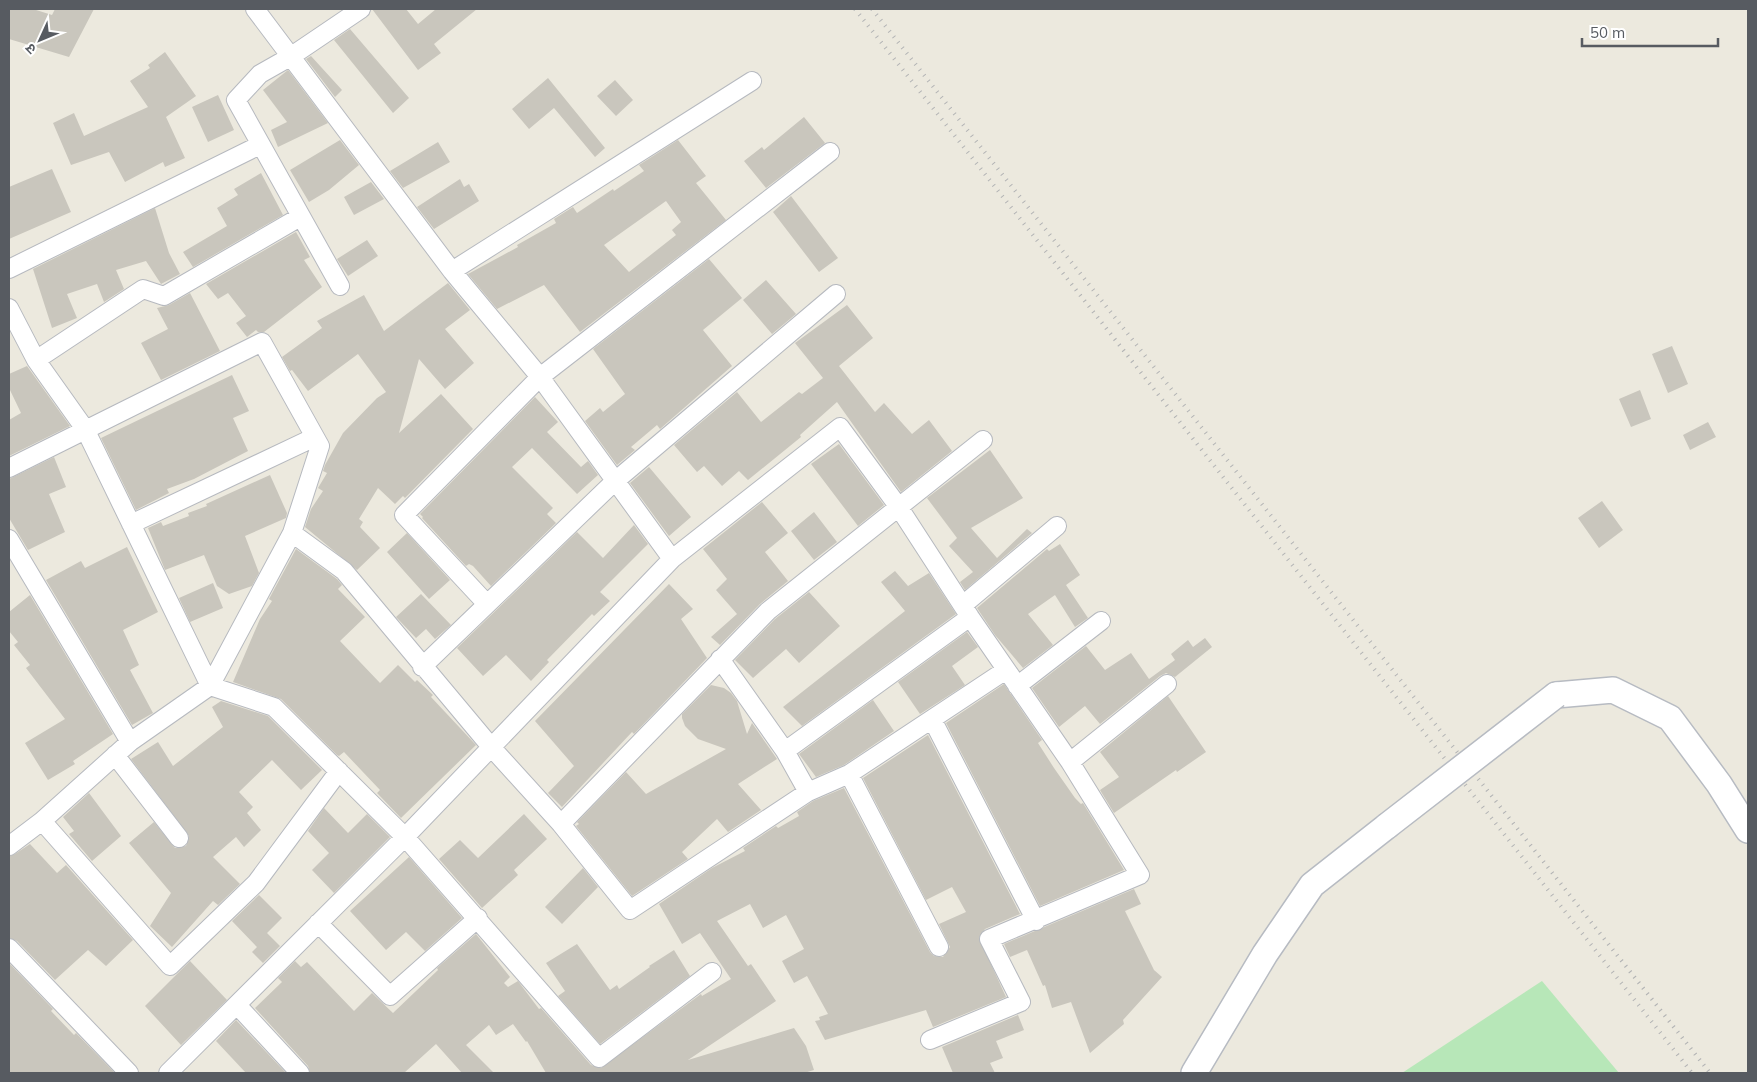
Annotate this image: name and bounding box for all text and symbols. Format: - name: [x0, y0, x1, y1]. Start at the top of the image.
- north arrow: [15, 15, 65, 65]
- scale bar: [1582, 15, 1718, 47]
- text: 50 m: [1590, 23, 1625, 42]
- text: उ: [21, 39, 40, 58]

